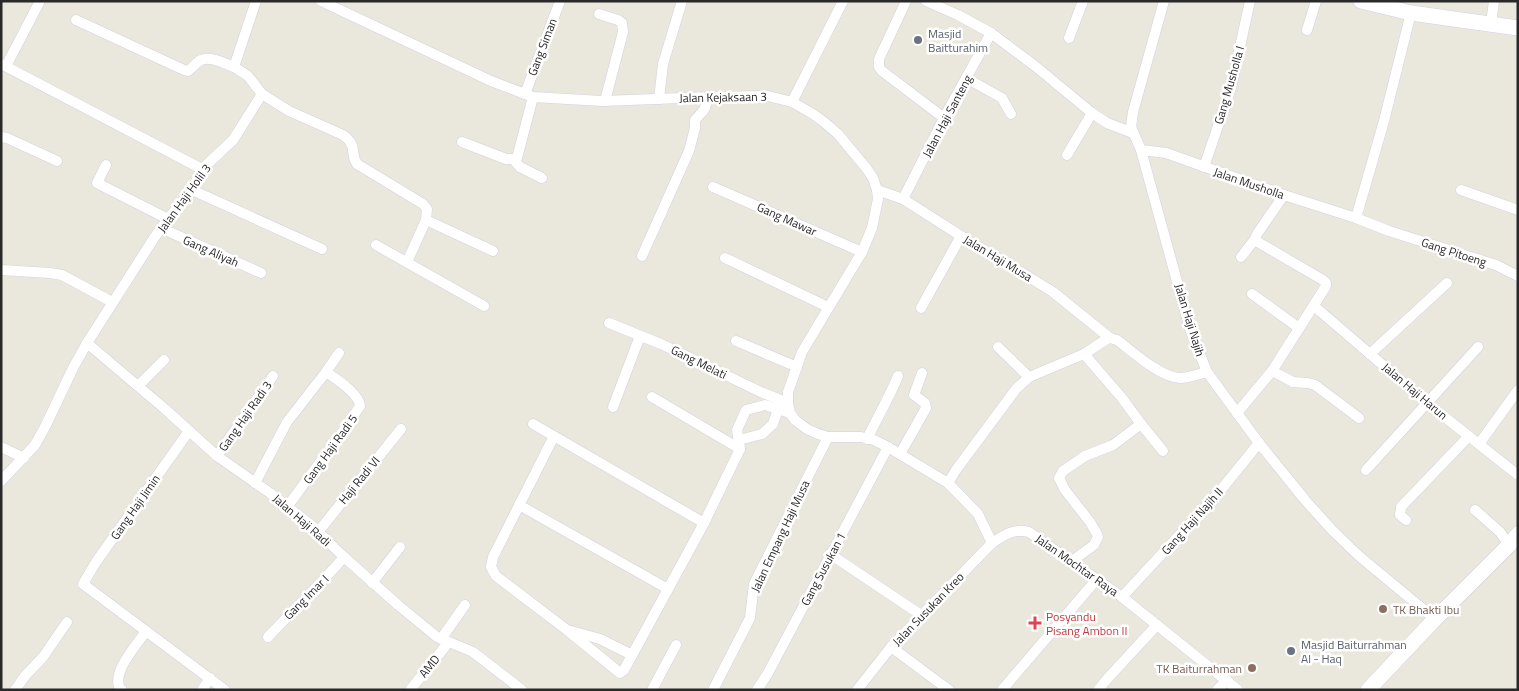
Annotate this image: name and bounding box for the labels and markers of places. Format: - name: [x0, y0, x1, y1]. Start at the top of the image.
- place label: Masjid Baitturahim: [928, 24, 988, 57]
- marker: Masjid Baitturahim: [912, 34, 924, 46]
- place label: TK Bhakti Ibu: [1393, 600, 1460, 619]
- marker: TK Bhakti Ibu: [1377, 603, 1389, 615]
- place label: Posyandu Pisang Ambon II: [1046, 607, 1127, 640]
- marker: Posyandu Pisang Ambon II: [1028, 616, 1042, 630]
- place label: Masjid Baiturrahman Al - Haq: [1301, 635, 1407, 668]
- marker: Masjid Baiturrahman Al - Haq: [1285, 645, 1297, 657]
- place label: TK Baiturrahman: [1156, 659, 1242, 678]
- marker: TK Baiturrahman: [1246, 662, 1258, 674]

